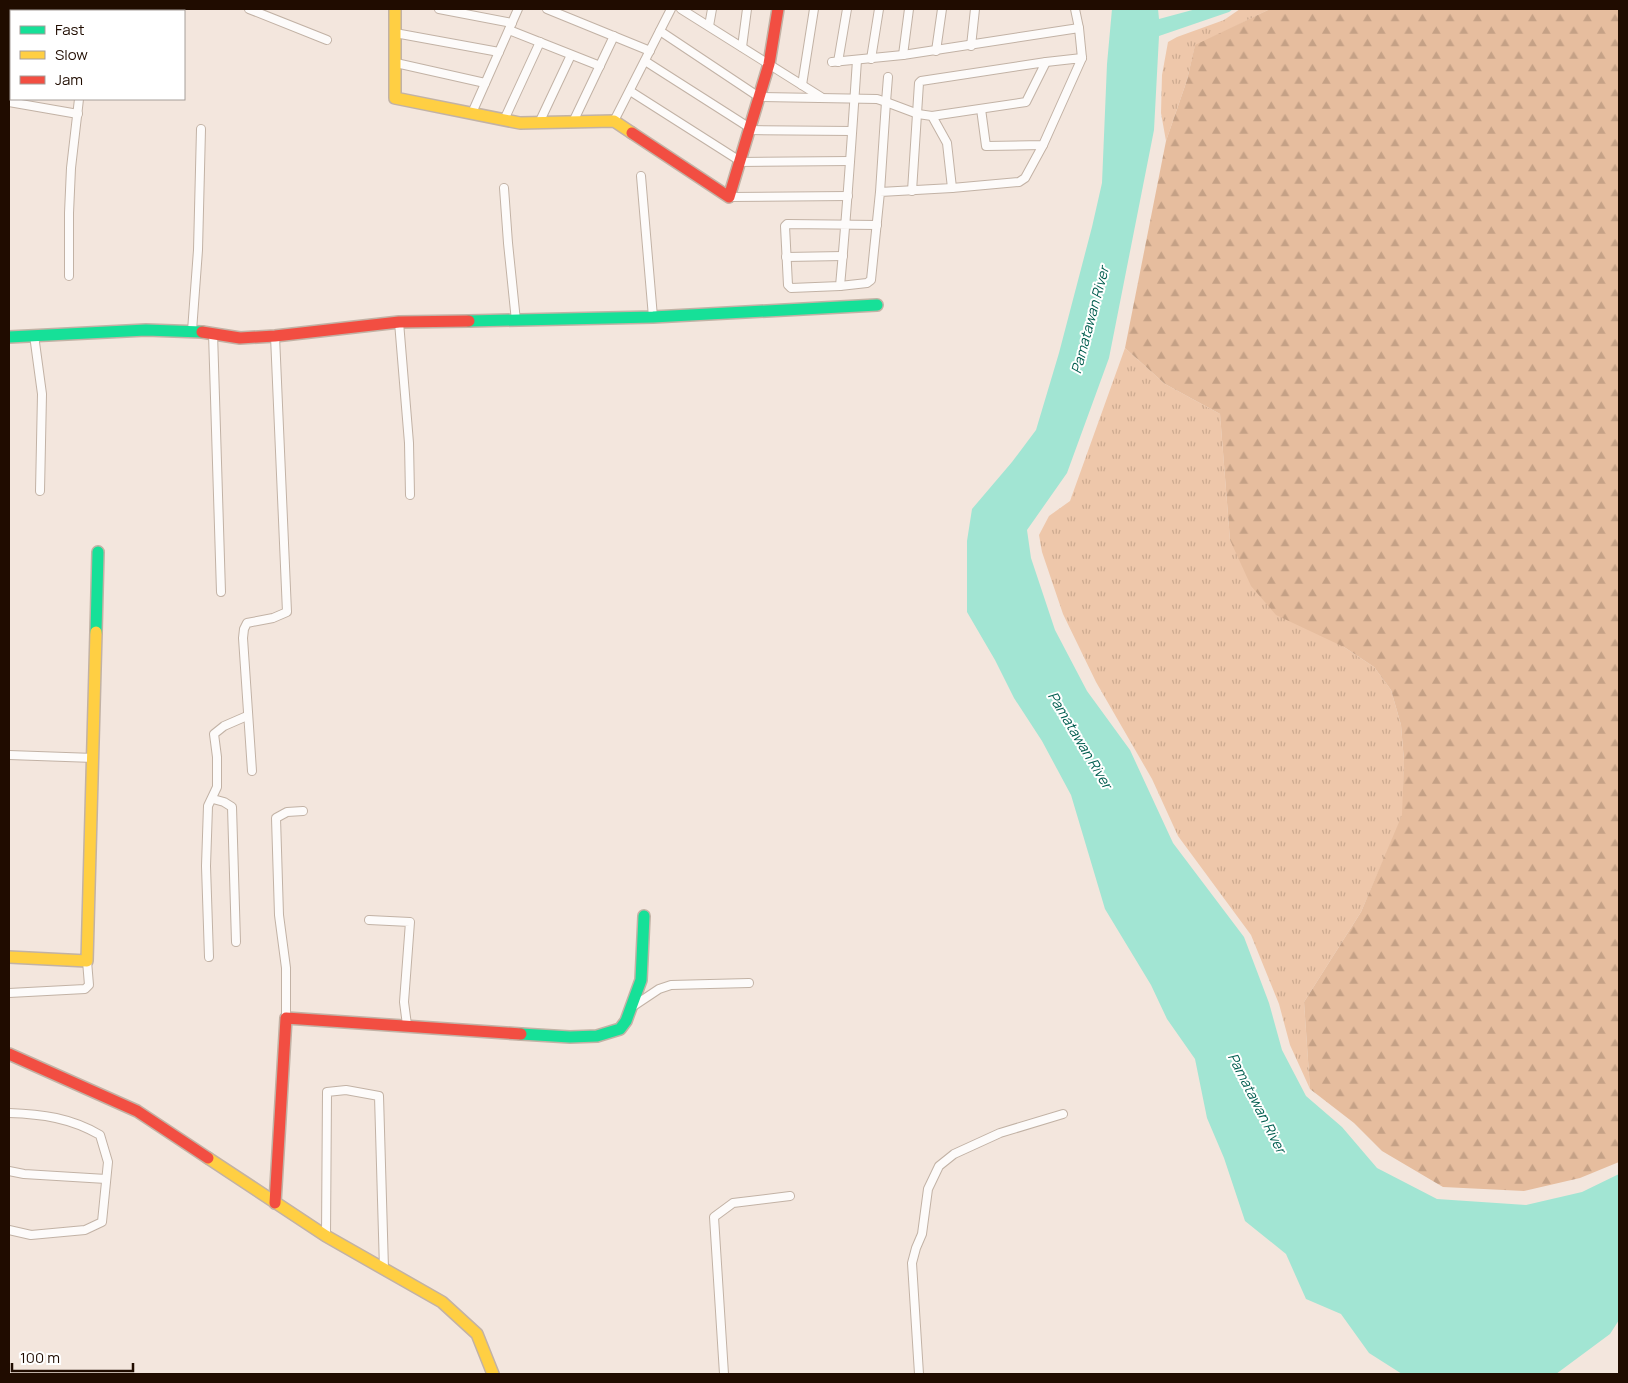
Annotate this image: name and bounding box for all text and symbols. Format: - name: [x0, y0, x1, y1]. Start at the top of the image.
- legend: [10, 10, 185, 100]
- text: Fast: [55, 19, 84, 40]
- text: Slow: [55, 44, 88, 65]
- text: Jam: [55, 69, 83, 90]
- water label: Pamatawan River: [1066, 262, 1113, 375]
- water label: Pamatawan River: [1044, 688, 1118, 793]
- water label: Pamatawan River: [1224, 1049, 1292, 1158]
- scale bar: [12, 1340, 134, 1372]
- text: 100 m: [20, 1347, 60, 1368]

